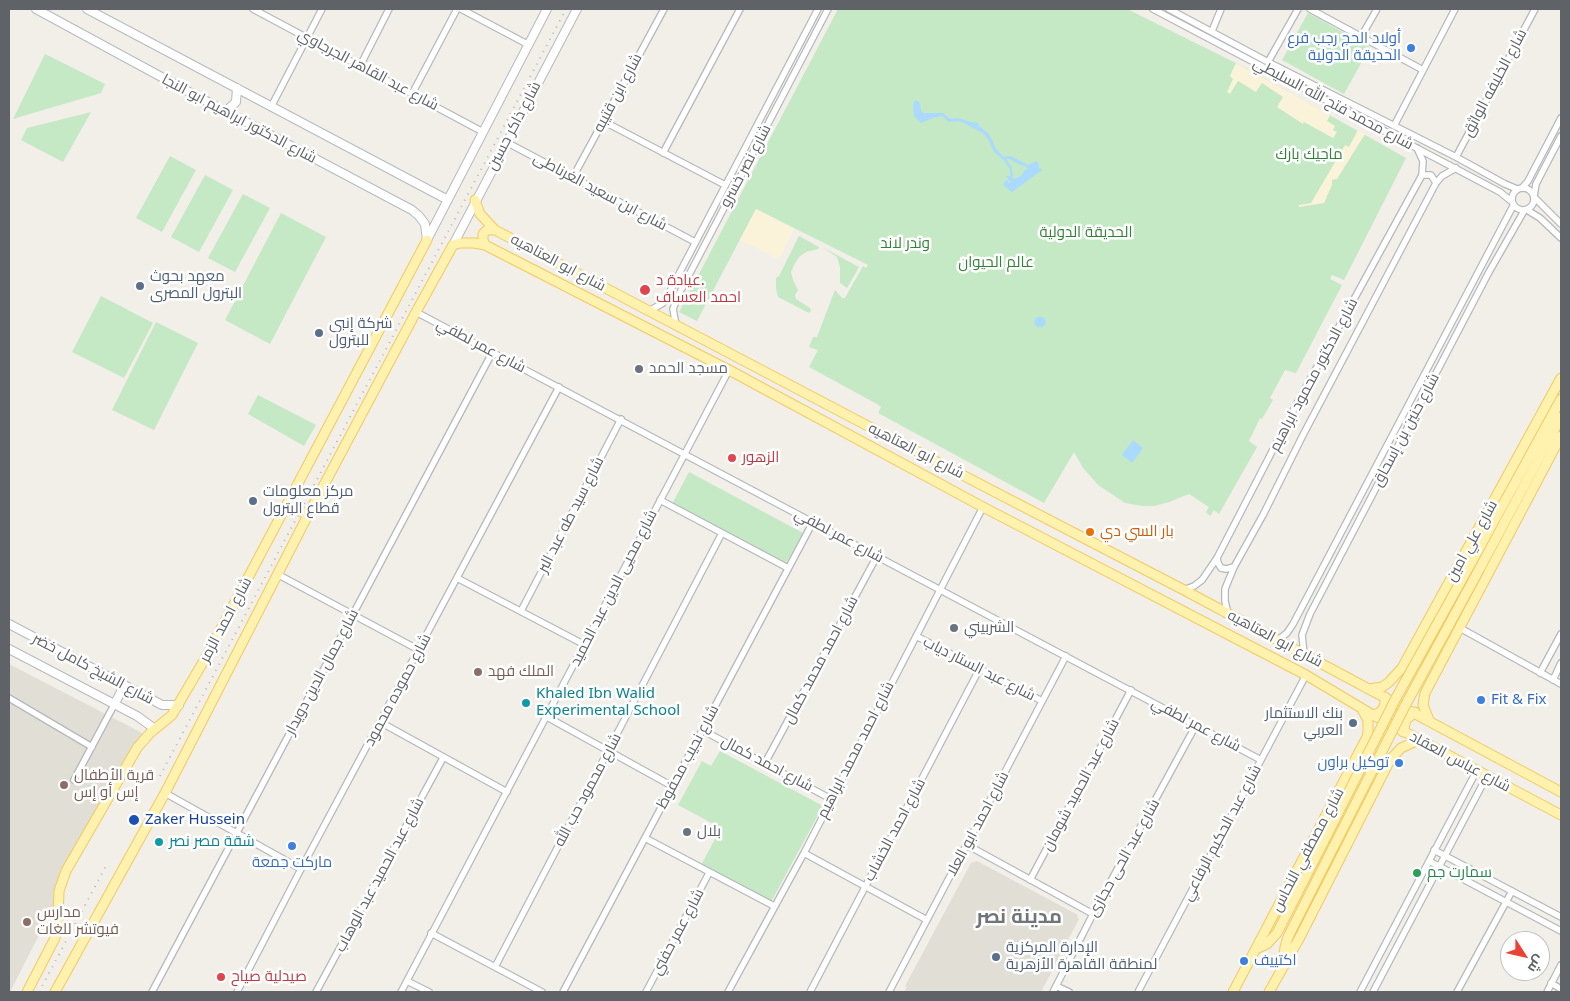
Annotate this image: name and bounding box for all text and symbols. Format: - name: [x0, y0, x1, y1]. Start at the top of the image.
- street label: شارع عبد القاهر الجرجاوي: [295, 25, 441, 115]
- street label: شارع الخليفه الواثق: [1459, 26, 1531, 140]
- place label: أولاد الحج رجب فرع الحديقة الدولية: [1287, 30, 1401, 65]
- marker: أولاد الحج رجب فرع الحديقة الدولية: [1405, 42, 1417, 54]
- street label: شارع ابن قتيبه: [590, 51, 646, 135]
- street label: شارع محمد فتح الله السليطي: [1250, 54, 1416, 154]
- street label: شارع الدكتور ابراهيم ابو النجا: [158, 70, 320, 168]
- street label: شارع ذاكر حسين: [483, 78, 545, 174]
- street label: شارع نصر خسرو: [717, 121, 775, 211]
- park label: ماجيك بارك: [1275, 146, 1343, 164]
- street label: شارع ابن سعيد الغرناطى: [530, 149, 670, 235]
- park label: الحديقة الدولية: [1040, 224, 1132, 242]
- street label: شارع ابو العتاهيه: [507, 230, 609, 296]
- park label: وندر لاند: [880, 235, 930, 253]
- park label: عالم الحيوان: [958, 254, 1034, 272]
- place label: معهد بحوث البترول المصرى: [150, 268, 242, 303]
- place label: عيادة د. احمد العساف: [656, 272, 741, 307]
- marker: معهد بحوث البترول المصرى: [134, 280, 146, 292]
- marker: عيادة د. احمد العساف: [638, 283, 652, 297]
- street label: شارع الدكتور محمود ابراهيم: [1266, 295, 1362, 455]
- place label: شركة إنبى للبترول: [329, 315, 392, 350]
- street label: شارع عمر لطفي: [433, 315, 529, 377]
- marker: شركة إنبى للبترول: [313, 327, 325, 339]
- place label: مسجد الحمد: [649, 360, 728, 378]
- marker: مسجد الحمد: [633, 363, 645, 375]
- street label: شارع حنين بن إسحاق: [1369, 370, 1443, 490]
- street label: شارع ابو العتاهيه: [865, 419, 967, 483]
- place label: الزهور: [742, 449, 779, 467]
- marker: الزهور: [726, 452, 738, 464]
- street label: شارع سيد طه عبد البر: [534, 454, 608, 576]
- place label: مركز معلومات قطاع البترول: [263, 483, 353, 518]
- marker: مركز معلومات قطاع البترول: [247, 495, 259, 507]
- street label: شارع علي امين: [1442, 497, 1502, 585]
- street label: شارع عمر لطفي: [791, 505, 887, 567]
- street label: شارع محيى الدين عبد الحميد: [567, 507, 661, 669]
- place label: بار السي دي: [1100, 523, 1174, 541]
- marker: بار السي دي: [1084, 526, 1096, 538]
- street label: شارع احمد الزمر: [196, 574, 256, 666]
- street label: شارع احمد محمد كمال: [780, 593, 862, 727]
- street label: شارع جمال الدين دويدار: [281, 606, 363, 738]
- street label: شارع ابو العتاهيه: [1224, 606, 1326, 672]
- place label: الشربيني: [964, 619, 1014, 637]
- marker: الشربيني: [948, 622, 960, 634]
- street label: شارع الشيخ كامل خضر: [29, 629, 157, 709]
- street label: شارع حموده محمود: [361, 631, 435, 749]
- street label: شارع عبد الستار دياب: [920, 633, 1038, 705]
- place label: الملك فهد: [488, 663, 554, 681]
- marker: الملك فهد: [472, 666, 484, 678]
- street label: شارع احمد محمد ابراهيم: [814, 679, 898, 821]
- place label: Khaled Ibn Walid Experimental School: [536, 685, 680, 720]
- place label: Fit & Fix: [1491, 691, 1546, 709]
- street label: شارع عمر لطفي: [1148, 694, 1244, 756]
- marker: Fit & Fix: [1475, 694, 1487, 706]
- marker: Khaled Ibn Walid Experimental School: [520, 697, 532, 709]
- street label: شارع نجيب محفوظ: [653, 702, 723, 812]
- place label: بنك الاستثمار العربي: [1265, 705, 1343, 740]
- street label: شارع عبد الحميد شومان: [1039, 716, 1123, 854]
- marker: بنك الاستثمار العربي: [1347, 717, 1359, 729]
- street label: شارع عباس العقاد: [1406, 728, 1514, 796]
- street label: شارع محمود حب الله: [551, 730, 625, 850]
- street label: شارع احمد كمال: [718, 732, 816, 796]
- place label: توكيل براون: [1317, 754, 1389, 772]
- marker: توكيل براون: [1393, 757, 1405, 769]
- street label: شارع عبد الحكيم الرفاعي: [1178, 762, 1266, 904]
- place label: قرية الأطفال إس أو إس: [74, 767, 154, 802]
- street label: شارع احمد ابو العلا: [943, 769, 1013, 879]
- street label: شارع احمد الخشاب: [860, 776, 930, 884]
- marker: قرية الأطفال إس أو إس: [58, 779, 70, 791]
- street label: شارع مصطفي النحاس: [1268, 785, 1348, 915]
- street label: شارع عبد الحميد عبد الوهاب: [332, 795, 428, 955]
- street label: شارع عبد الحى حجازى: [1084, 796, 1164, 920]
- place label: Zaker Hussein: [145, 811, 245, 829]
- marker: Zaker Hussein: [127, 813, 141, 827]
- place label: بلال: [697, 823, 721, 841]
- marker: بلال: [681, 826, 693, 838]
- place label: شقة مصر نصر: [169, 833, 255, 851]
- marker: شقة مصر نصر: [153, 836, 165, 848]
- marker: ماركت جمعة: [286, 840, 298, 852]
- place label: ماركت جمعة: [252, 854, 332, 872]
- place label: سمارت جم: [1427, 864, 1492, 882]
- marker: سمارت جم: [1411, 867, 1423, 879]
- street label: شارع عمر حفني: [648, 886, 708, 978]
- place label: مدارس فيوتشر للغات: [37, 904, 119, 939]
- district label: مدينة نصر: [976, 905, 1062, 929]
- marker: مدارس فيوتشر للغات: [21, 916, 33, 928]
- north arrow: [1500, 931, 1550, 981]
- place label: الإدارة المركزية لمنطقة القاهرة الأزهرية: [1006, 939, 1157, 974]
- marker: الإدارة المركزية لمنطقة القاهرة الأزهرية: [990, 951, 1002, 963]
- place label: اكتييف: [1254, 952, 1296, 970]
- text: ش: [1524, 952, 1550, 977]
- marker: اكتييف: [1238, 955, 1250, 967]
- place label: صيدلية صياح: [231, 968, 307, 986]
- marker: صيدلية صياح: [215, 971, 227, 983]

